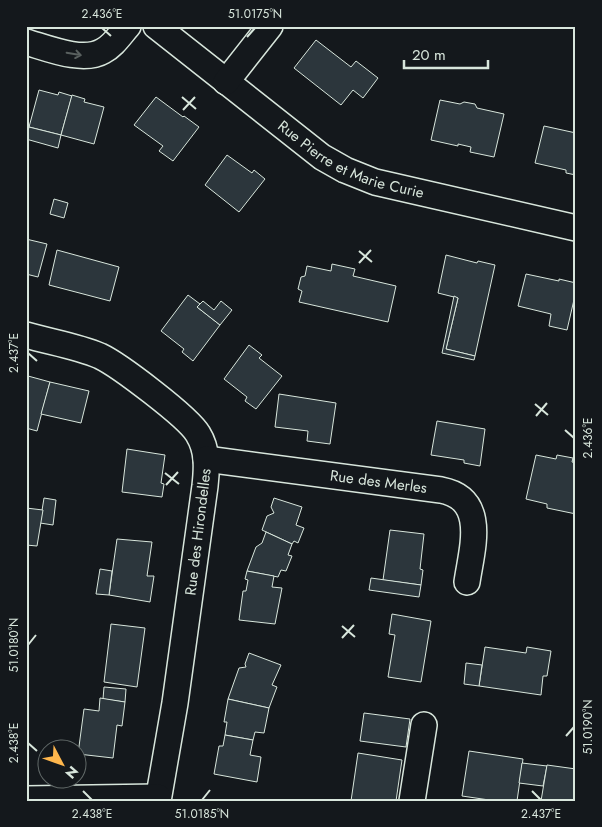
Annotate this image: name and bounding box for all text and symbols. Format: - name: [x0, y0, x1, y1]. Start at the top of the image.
- text: 2.436°E: [82, 5, 122, 23]
- text: 51.0175°N: [228, 5, 282, 23]
- scale bar: [404, 38, 488, 70]
- text: 20 m: [412, 44, 446, 66]
- one-way arrow: [65, 50, 81, 60]
- street label: Rue Pierre et Marie Curie: [273, 115, 426, 204]
- text: 2.437°E: [5, 333, 23, 373]
- text: 2.436°E: [579, 418, 597, 458]
- street label: Rue des Merles: [329, 464, 428, 499]
- street label: Rue des Hirondelles: [179, 467, 217, 597]
- text: 51.0180°N: [5, 618, 23, 672]
- text: 51.0190°N: [579, 699, 597, 755]
- text: 2.438°E: [5, 723, 23, 763]
- north arrow: [38, 740, 88, 790]
- text: N: [61, 762, 83, 783]
- text: 2.438°E: [72, 805, 112, 823]
- text: 51.0185°N: [175, 805, 229, 823]
- text: 2.437°E: [521, 805, 561, 823]

